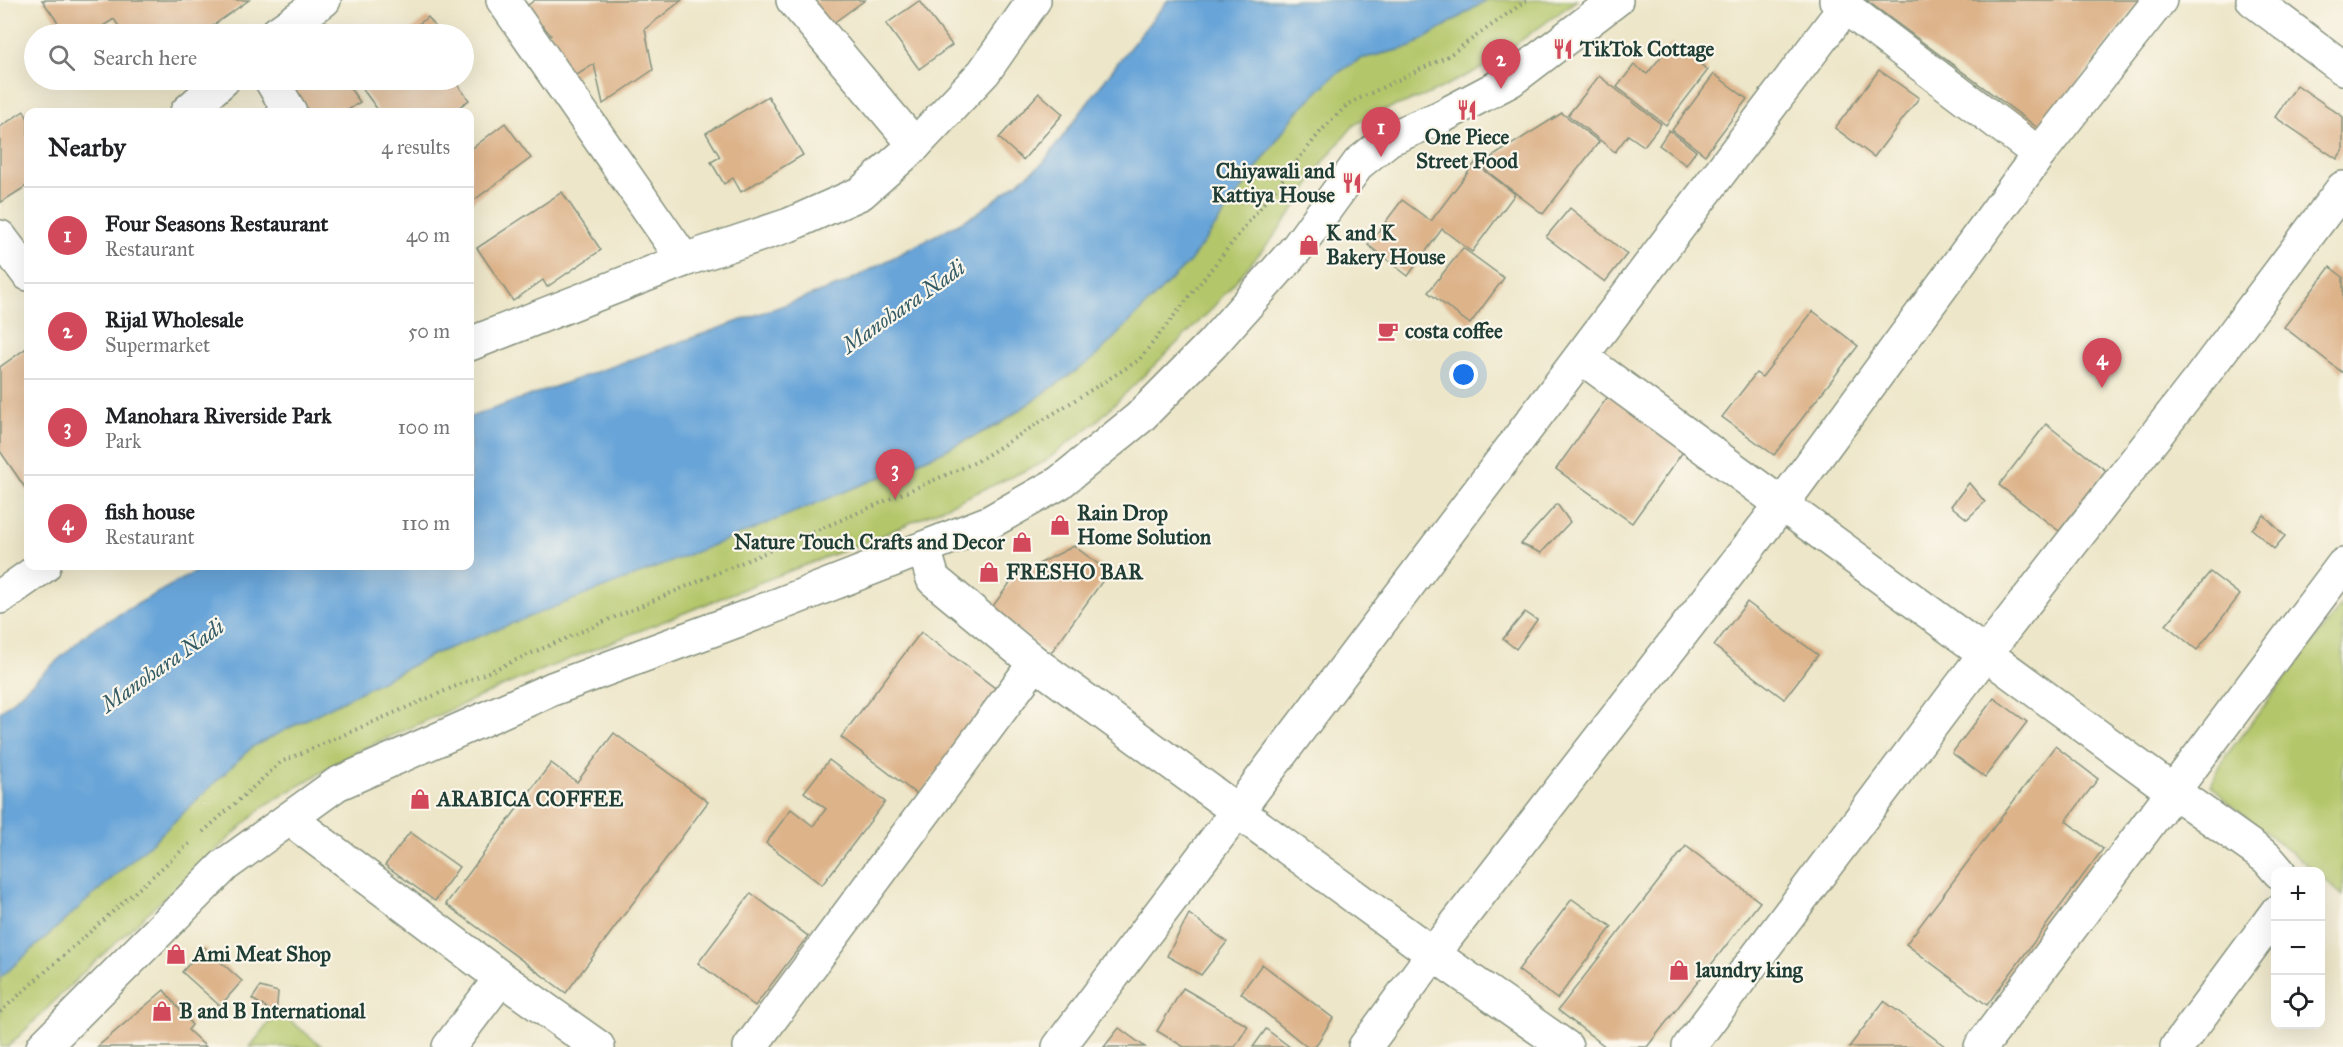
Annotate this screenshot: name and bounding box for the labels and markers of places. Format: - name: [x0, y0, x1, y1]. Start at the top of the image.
- place label: TikTok Cottage: [1579, 36, 1715, 62]
- restaurant icon: TikTok Cottage: [1551, 37, 1575, 61]
- pin: 2: [1482, 40, 1520, 89]
- restaurant icon: One Piece Street Food: [1455, 98, 1479, 122]
- pin: 1: [1362, 108, 1400, 157]
- place label: One Piece Street Food: [1416, 124, 1518, 174]
- place label: Chiyawali and Kattiya House: [1212, 158, 1335, 208]
- restaurant icon: Chiyawali and Kattiya House: [1340, 171, 1364, 195]
- place label: K and K Bakery House: [1326, 220, 1446, 270]
- shop icon: K and K Bakery House: [1297, 233, 1321, 257]
- place label: costa coffee: [1405, 318, 1503, 344]
- cafe icon: costa coffee: [1376, 319, 1400, 343]
- pin: 4: [2082, 338, 2122, 388]
- pin: 3: [876, 450, 914, 499]
- place label: Rain Drop Home Solution: [1077, 500, 1212, 550]
- shop icon: Rain Drop Home Solution: [1048, 513, 1072, 537]
- place label: Nature Touch Crafts and Decor: [734, 529, 1006, 555]
- shop icon: Nature Touch Crafts and Decor: [1010, 530, 1034, 554]
- place label: FRESHO BAR: [1006, 559, 1144, 585]
- shop icon: FRESHO BAR: [977, 560, 1001, 584]
- place label: ARABICA COFFEE: [435, 786, 623, 812]
- shop icon: ARABICA COFFEE: [408, 787, 432, 811]
- place label: Ami Meat Shop: [191, 941, 332, 967]
- shop icon: Ami Meat Shop: [164, 942, 188, 966]
- place label: laundry king: [1695, 957, 1804, 983]
- shop icon: laundry king: [1667, 958, 1691, 982]
- place label: B and B International: [179, 998, 367, 1024]
- shop icon: B and B International: [150, 999, 174, 1023]

